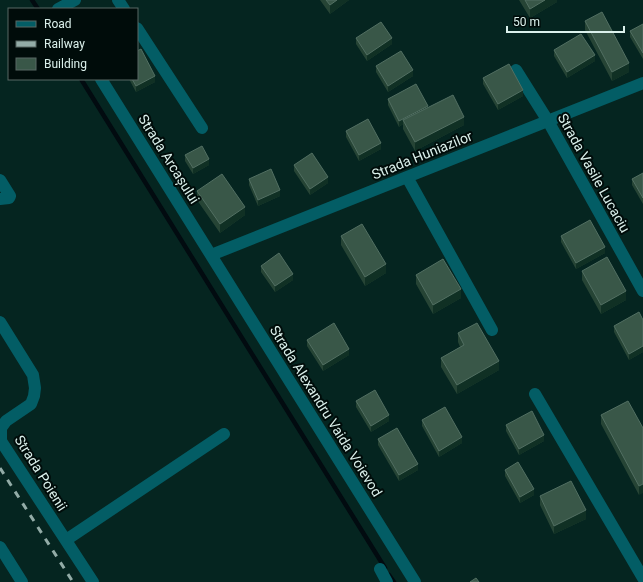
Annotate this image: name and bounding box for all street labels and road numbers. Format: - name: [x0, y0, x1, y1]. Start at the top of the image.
- street label: Strada Arcașului: [134, 111, 203, 207]
- street label: Strada Vasile Lucaciu: [555, 111, 633, 235]
- street label: Strada Huniazilor: [369, 127, 475, 182]
- street label: Strada Alexandru Vaida Voievod: [267, 323, 385, 499]
- street label: Strada Poienii: [11, 432, 71, 514]

